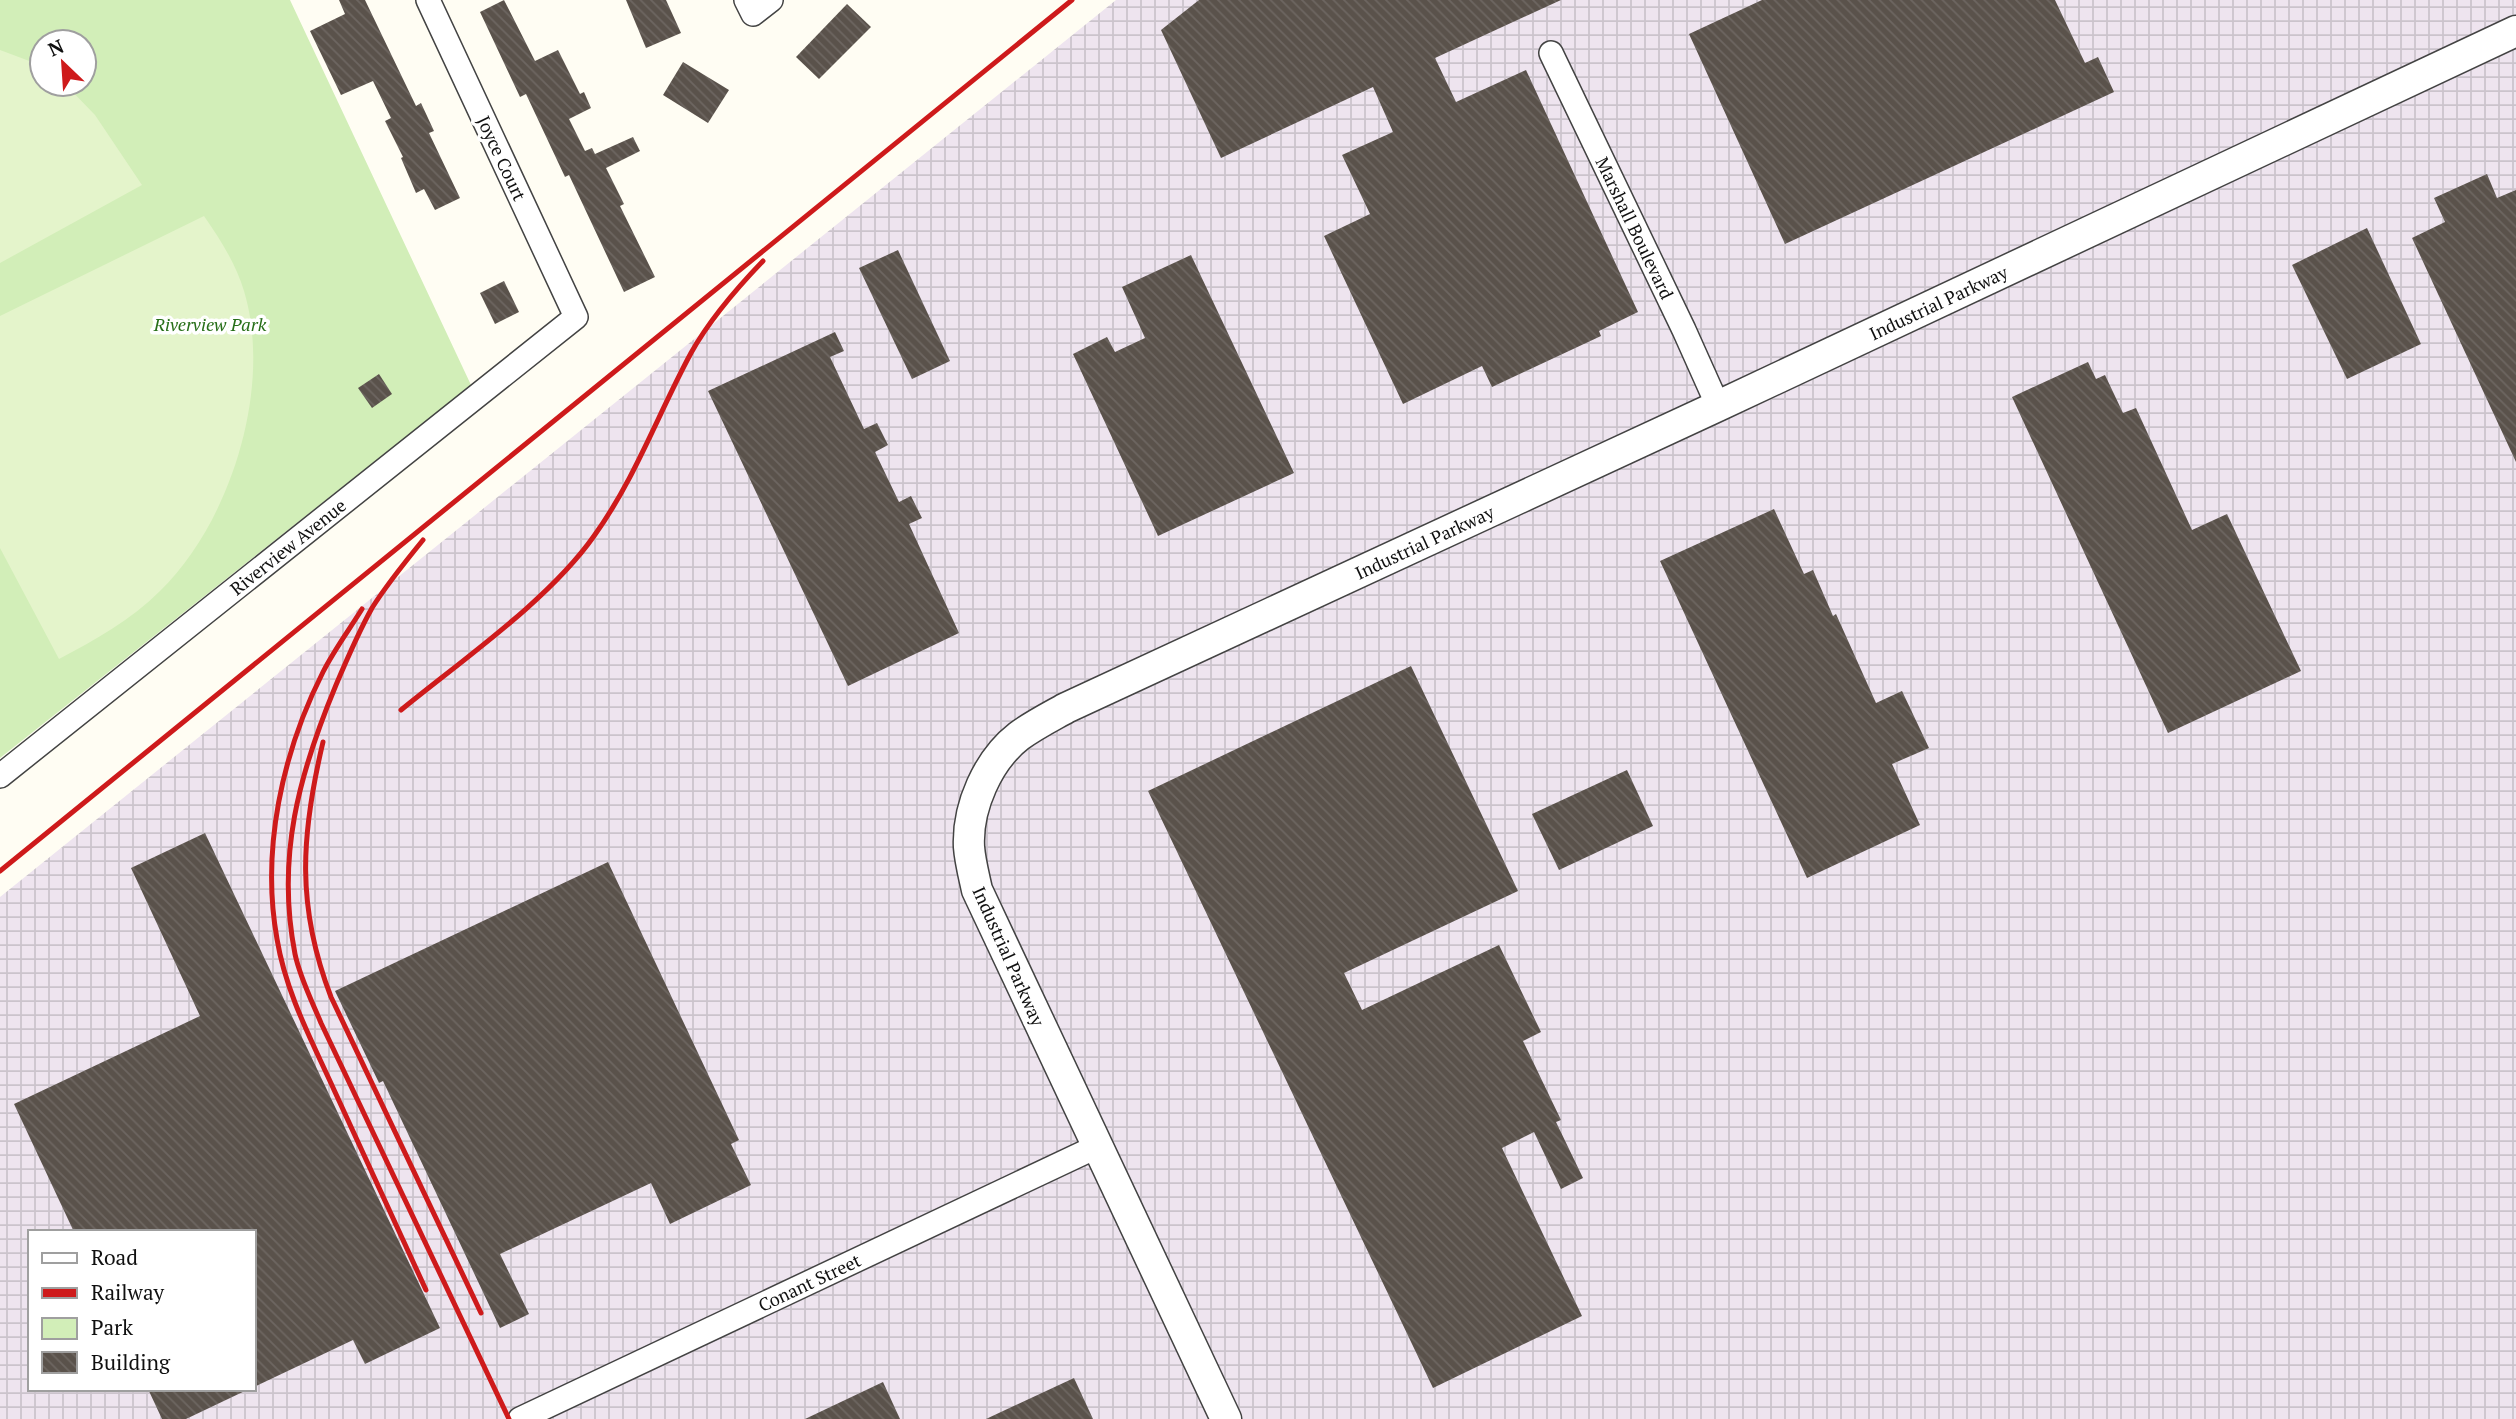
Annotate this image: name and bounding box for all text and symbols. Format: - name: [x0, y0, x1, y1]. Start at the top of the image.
- north arrow: [28, 28, 98, 98]
- text: N: [44, 33, 68, 62]
- street label: Joyce Court: [472, 112, 532, 205]
- street label: Marshall Boulevard: [1591, 153, 1679, 303]
- street label: Industrial Parkway: [1865, 259, 2012, 345]
- park label: Riverview Park: [153, 312, 267, 336]
- street label: Riverview Avenue: [225, 493, 351, 600]
- street label: Industrial Parkway: [1351, 499, 1498, 585]
- street label: Industrial Parkway: [967, 882, 1051, 1030]
- legend: [28, 1230, 256, 1391]
- text: Road: [91, 1243, 138, 1271]
- street label: Conant Street: [754, 1248, 865, 1317]
- text: Railway: [91, 1278, 165, 1306]
- text: Park: [91, 1313, 133, 1341]
- text: Building: [91, 1348, 171, 1376]

